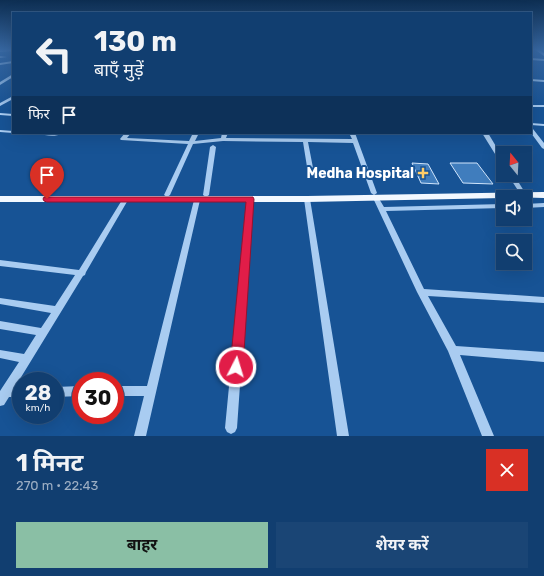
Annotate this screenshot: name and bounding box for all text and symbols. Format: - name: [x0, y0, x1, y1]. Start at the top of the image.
- text: 130 m: [94, 25, 177, 58]
- icon: left: [28, 28, 80, 80]
- text: बाएँ मुड़ें: [94, 59, 144, 81]
- icon: arrive: [58, 104, 80, 126]
- text: फिर: [28, 105, 50, 123]
- north arrow: [496, 146, 532, 182]
- map controls: [496, 146, 532, 270]
- pin: [30, 158, 64, 199]
- icon: arrive: [36, 164, 58, 186]
- place label: Medha Hospital: [307, 165, 414, 182]
- marker: Medha Hospital: [417, 167, 429, 179]
- button: sound: [496, 190, 532, 226]
- button: search: [496, 234, 532, 270]
- position arrow: [215, 346, 257, 388]
- speed limit sign: 30: [72, 372, 124, 424]
- text: 28: [25, 381, 51, 405]
- text: km/h: [26, 402, 50, 414]
- text: 1 मिनट: [16, 449, 83, 477]
- button: close: [486, 449, 528, 491]
- text: 270 m · 22:43: [16, 478, 98, 493]
- button: बाहर: [16, 522, 268, 568]
- button: शेयर करें: [276, 522, 528, 568]

